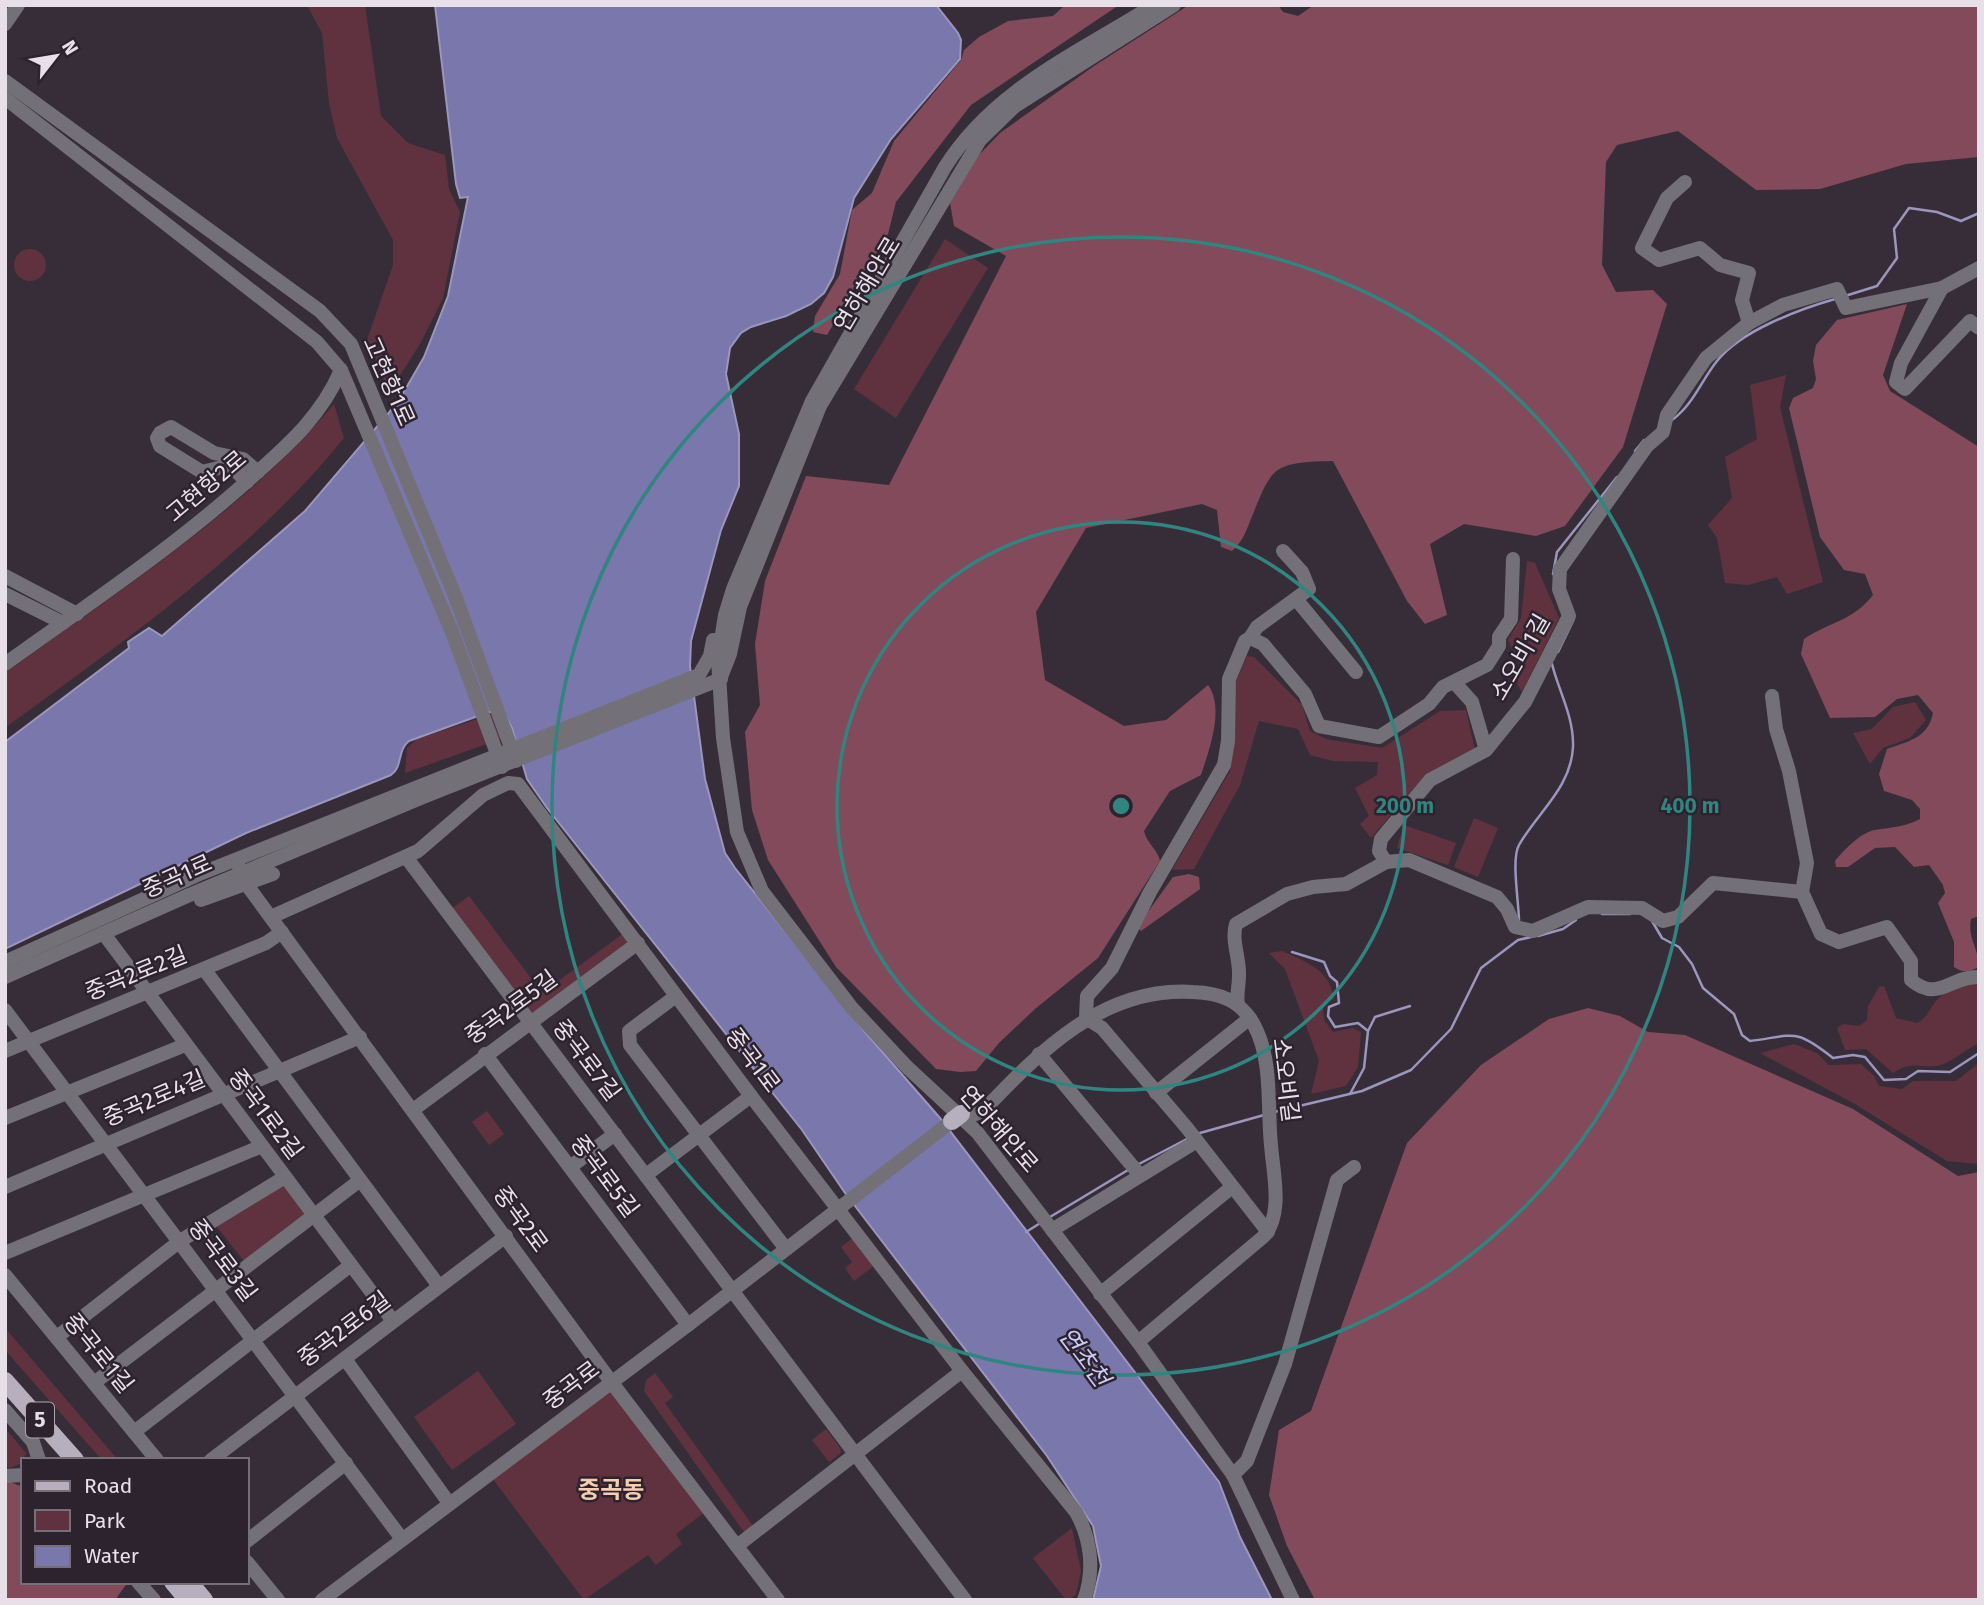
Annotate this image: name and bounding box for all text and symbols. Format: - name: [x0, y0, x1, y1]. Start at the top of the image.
- north arrow: [21, 21, 91, 91]
- text: N: [57, 36, 83, 59]
- street label: 연하해안로: [828, 231, 906, 337]
- street label: 고현항1로: [357, 332, 421, 430]
- street label: 고현항2로: [160, 444, 252, 528]
- street label: 소오비1길: [1484, 609, 1556, 705]
- text: 200 m: [1376, 793, 1434, 819]
- text: 400 m: [1660, 793, 1720, 819]
- centre of rings: [1109, 794, 1133, 818]
- street label: 중곡1로: [138, 848, 216, 904]
- street label: 중곡2로2길: [81, 940, 191, 1006]
- street label: 중곡2로5길: [459, 964, 563, 1050]
- street label: 중곡로7길: [547, 1014, 627, 1106]
- street label: 중곡1로: [720, 1022, 786, 1098]
- street label: 소오비길: [1267, 1036, 1305, 1124]
- street label: 중곡1로2길: [223, 1063, 309, 1165]
- street label: 중곡2로4길: [99, 1064, 209, 1132]
- street label: 연하해안로: [954, 1080, 1044, 1178]
- street label: 중곡로5길: [565, 1129, 645, 1223]
- street label: 중곡2로: [488, 1180, 554, 1258]
- street label: 중곡로3길: [183, 1213, 263, 1307]
- street label: 중곡2로6길: [292, 1285, 396, 1373]
- street label: 중곡로1길: [58, 1307, 140, 1399]
- water label: 연초천: [1053, 1322, 1117, 1394]
- street label: 중곡로: [537, 1355, 605, 1415]
- road number: 5: [26, 1402, 54, 1438]
- legend: [21, 1458, 248, 1584]
- text: Road: [84, 1473, 132, 1499]
- district label: 중곡동: [578, 1476, 644, 1504]
- text: Park: [84, 1508, 126, 1534]
- text: Water: [84, 1543, 139, 1569]

